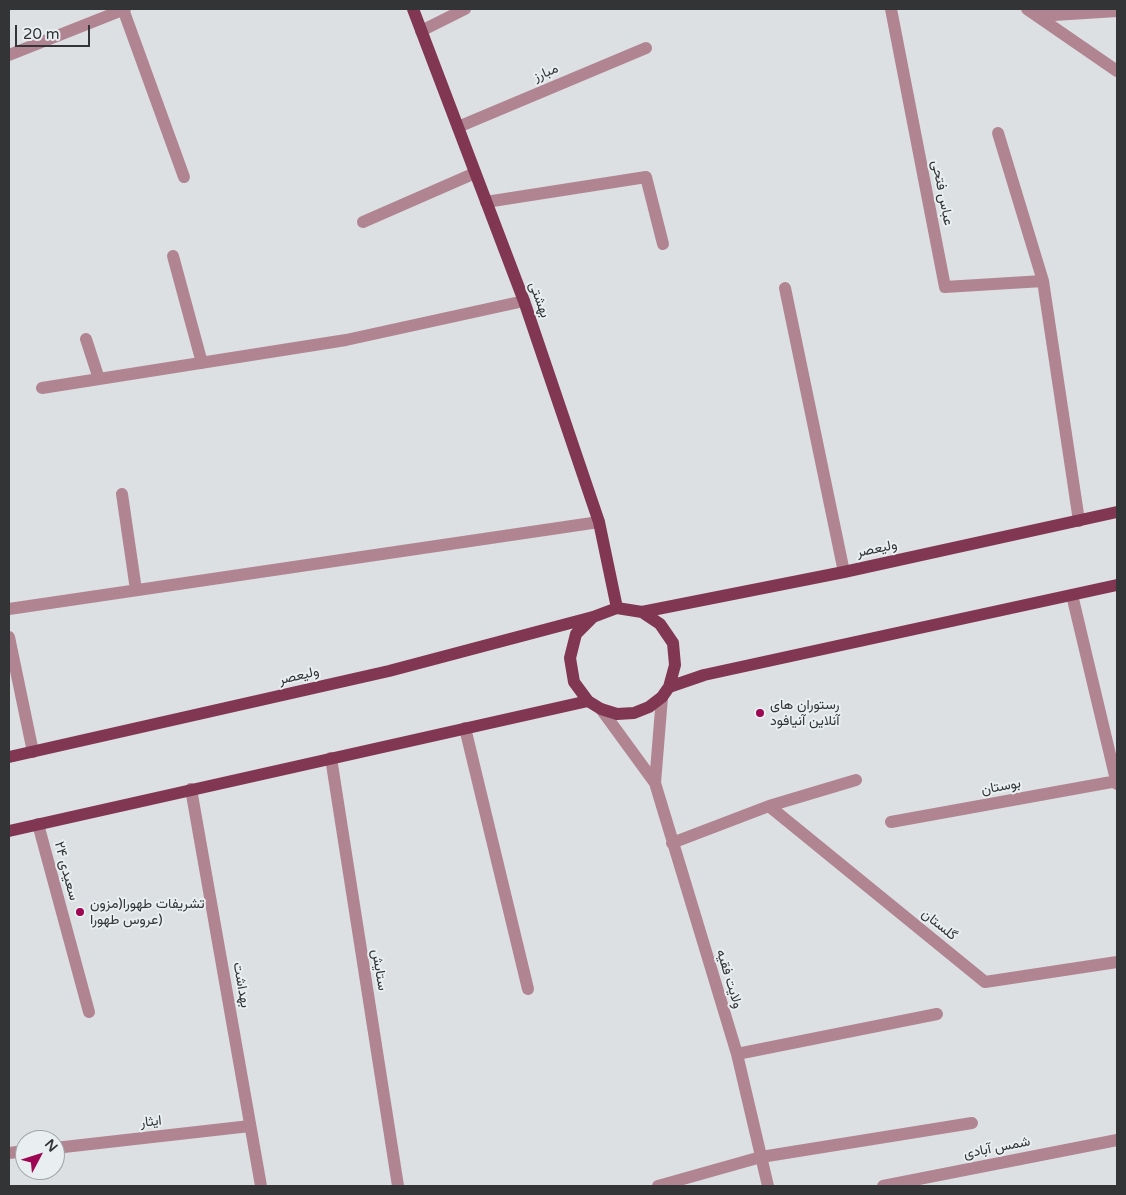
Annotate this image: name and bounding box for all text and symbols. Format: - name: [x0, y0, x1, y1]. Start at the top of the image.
- scale bar: [18, 15, 92, 47]
- text: 20 m: [23, 25, 60, 43]
- street label: مبارز: [531, 60, 561, 86]
- street label: عباس فتحی: [927, 159, 957, 227]
- street label: بهشتی: [525, 280, 553, 320]
- street label: ولیعصر: [855, 537, 899, 561]
- street label: ولیعصر: [277, 663, 321, 689]
- place label: رستوران های آنلاین آنیافود: [770, 697, 840, 730]
- marker: رستوران های آنلاین آنیافود: [754, 707, 766, 719]
- street label: بوستان: [980, 775, 1022, 799]
- street label: ۲۴ سعیدی: [50, 840, 82, 902]
- place label: تشریفات طهورا(مزون عروس طهورا): [90, 896, 205, 929]
- marker: تشریفات طهورا(مزون عروس طهورا): [74, 906, 86, 918]
- street label: گلستان: [918, 906, 960, 944]
- street label: ولایت فقیه: [712, 947, 746, 1011]
- street label: ستایش: [367, 948, 391, 992]
- street label: بهداشت: [229, 961, 253, 1009]
- street label: ایثار: [139, 1113, 163, 1131]
- north arrow: [15, 1130, 65, 1180]
- street label: شمس آبادی: [962, 1133, 1032, 1163]
- text: N: [41, 1136, 61, 1155]

